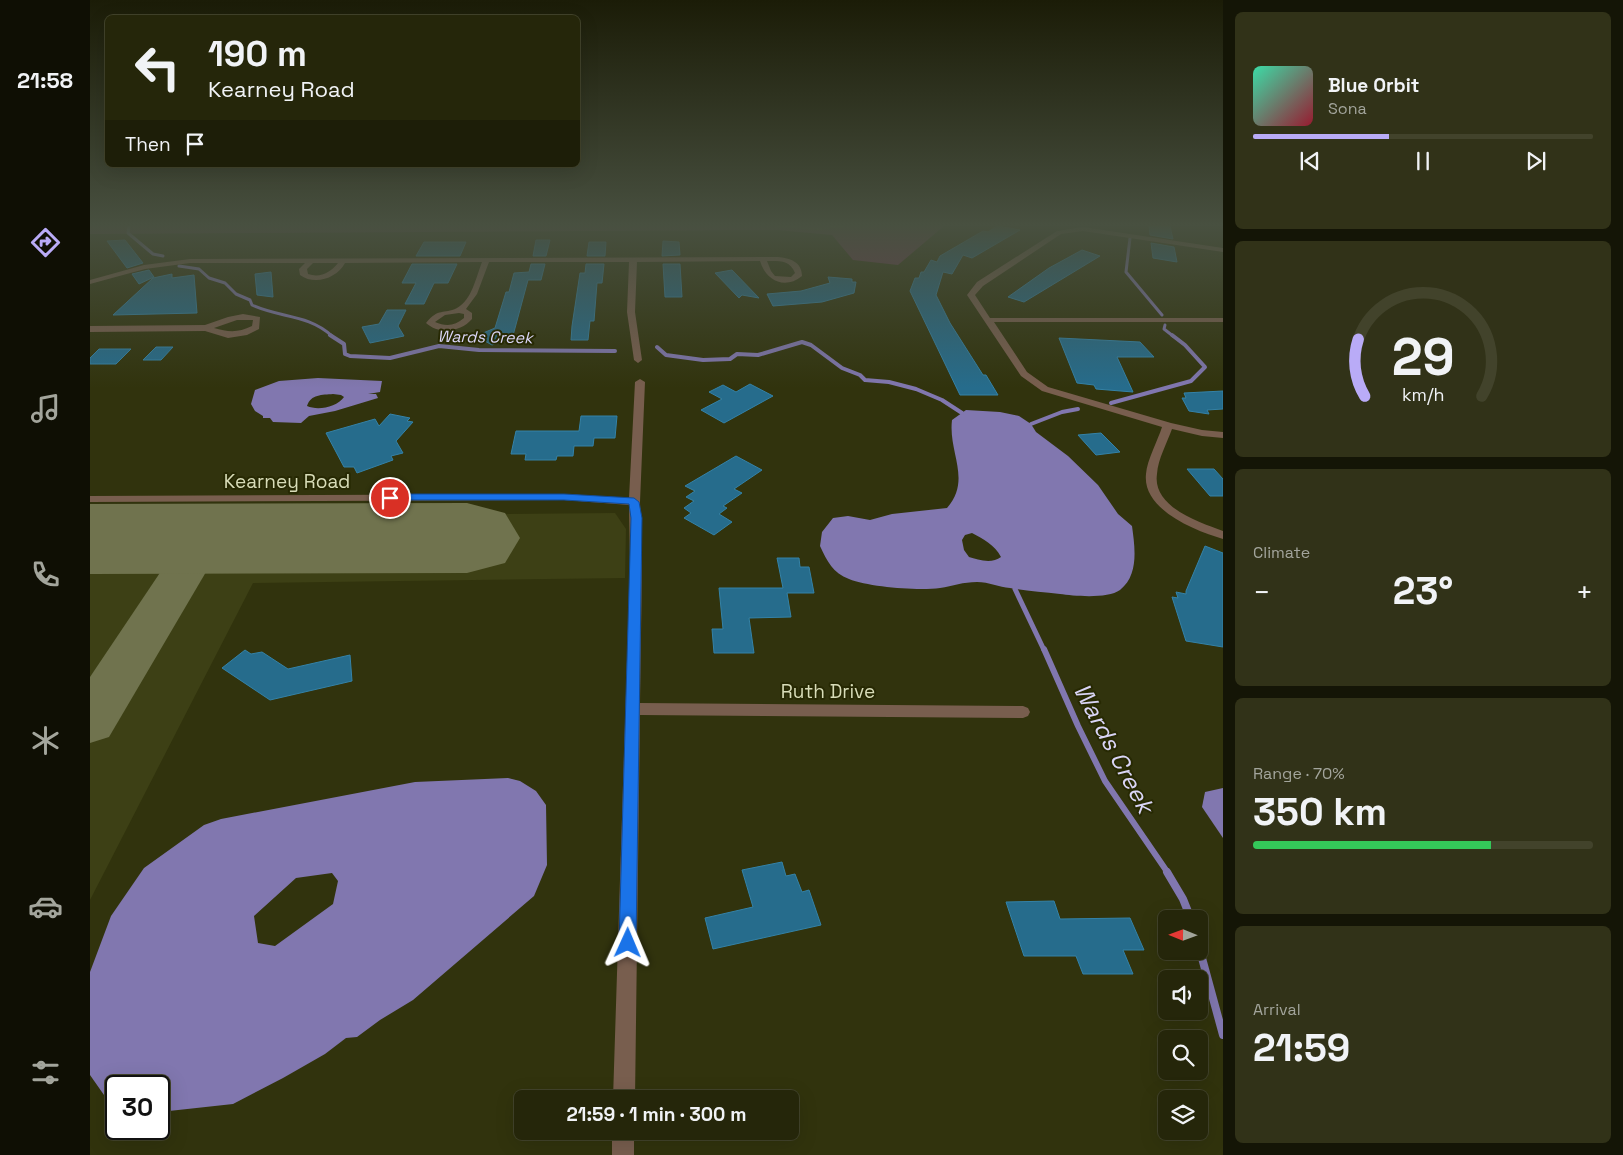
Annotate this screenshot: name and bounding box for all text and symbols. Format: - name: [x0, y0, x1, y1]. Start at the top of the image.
- text: 190 m: [208, 32, 307, 76]
- icon: left: [125, 35, 190, 100]
- text: 21:58: [17, 66, 73, 94]
- text: Blue Orbit: [1328, 73, 1419, 98]
- text: Kearney Road: [208, 75, 355, 103]
- text: Sona: [1328, 98, 1367, 119]
- icon: arrive: [181, 130, 209, 158]
- text: Then: [125, 132, 171, 157]
- icon: previous: [1296, 147, 1324, 175]
- icon: pause: [1409, 147, 1437, 175]
- icon: next: [1522, 147, 1550, 175]
- icon: directions: [28, 225, 63, 260]
- text: 29: [1392, 324, 1454, 390]
- water label: Wards Creek: [437, 326, 535, 348]
- text: km/h: [1402, 383, 1444, 406]
- icon: music: [28, 391, 63, 426]
- street label: Kearney Road: [224, 469, 350, 494]
- pin: [369, 477, 411, 519]
- icon: arrive: [376, 484, 404, 512]
- text: Climate: [1253, 542, 1310, 563]
- icon: phone: [28, 557, 63, 592]
- text: 23°: [1393, 567, 1453, 615]
- text: −: [1253, 574, 1270, 610]
- text: +: [1576, 574, 1593, 610]
- water label: Wards Creek: [1067, 678, 1163, 821]
- street label: Ruth Drive: [781, 679, 875, 704]
- icon: climate: [28, 723, 63, 758]
- text: Range · 70%: [1253, 763, 1345, 784]
- text: 350 km: [1253, 788, 1387, 836]
- icon: car: [28, 889, 63, 924]
- north arrow: [1158, 910, 1208, 960]
- map controls: [1158, 910, 1208, 1140]
- position arrow: [601, 916, 653, 968]
- button: sound: [1158, 970, 1208, 1020]
- text: Arrival: [1253, 999, 1301, 1020]
- text: 21:59: [1253, 1024, 1350, 1072]
- button: search: [1158, 1030, 1208, 1080]
- icon: filters: [28, 1055, 63, 1090]
- speed limit sign: 30: [105, 1075, 170, 1140]
- button: layers: [1158, 1090, 1208, 1140]
- text: 21:59 · 1 min · 300 m: [567, 1102, 746, 1127]

